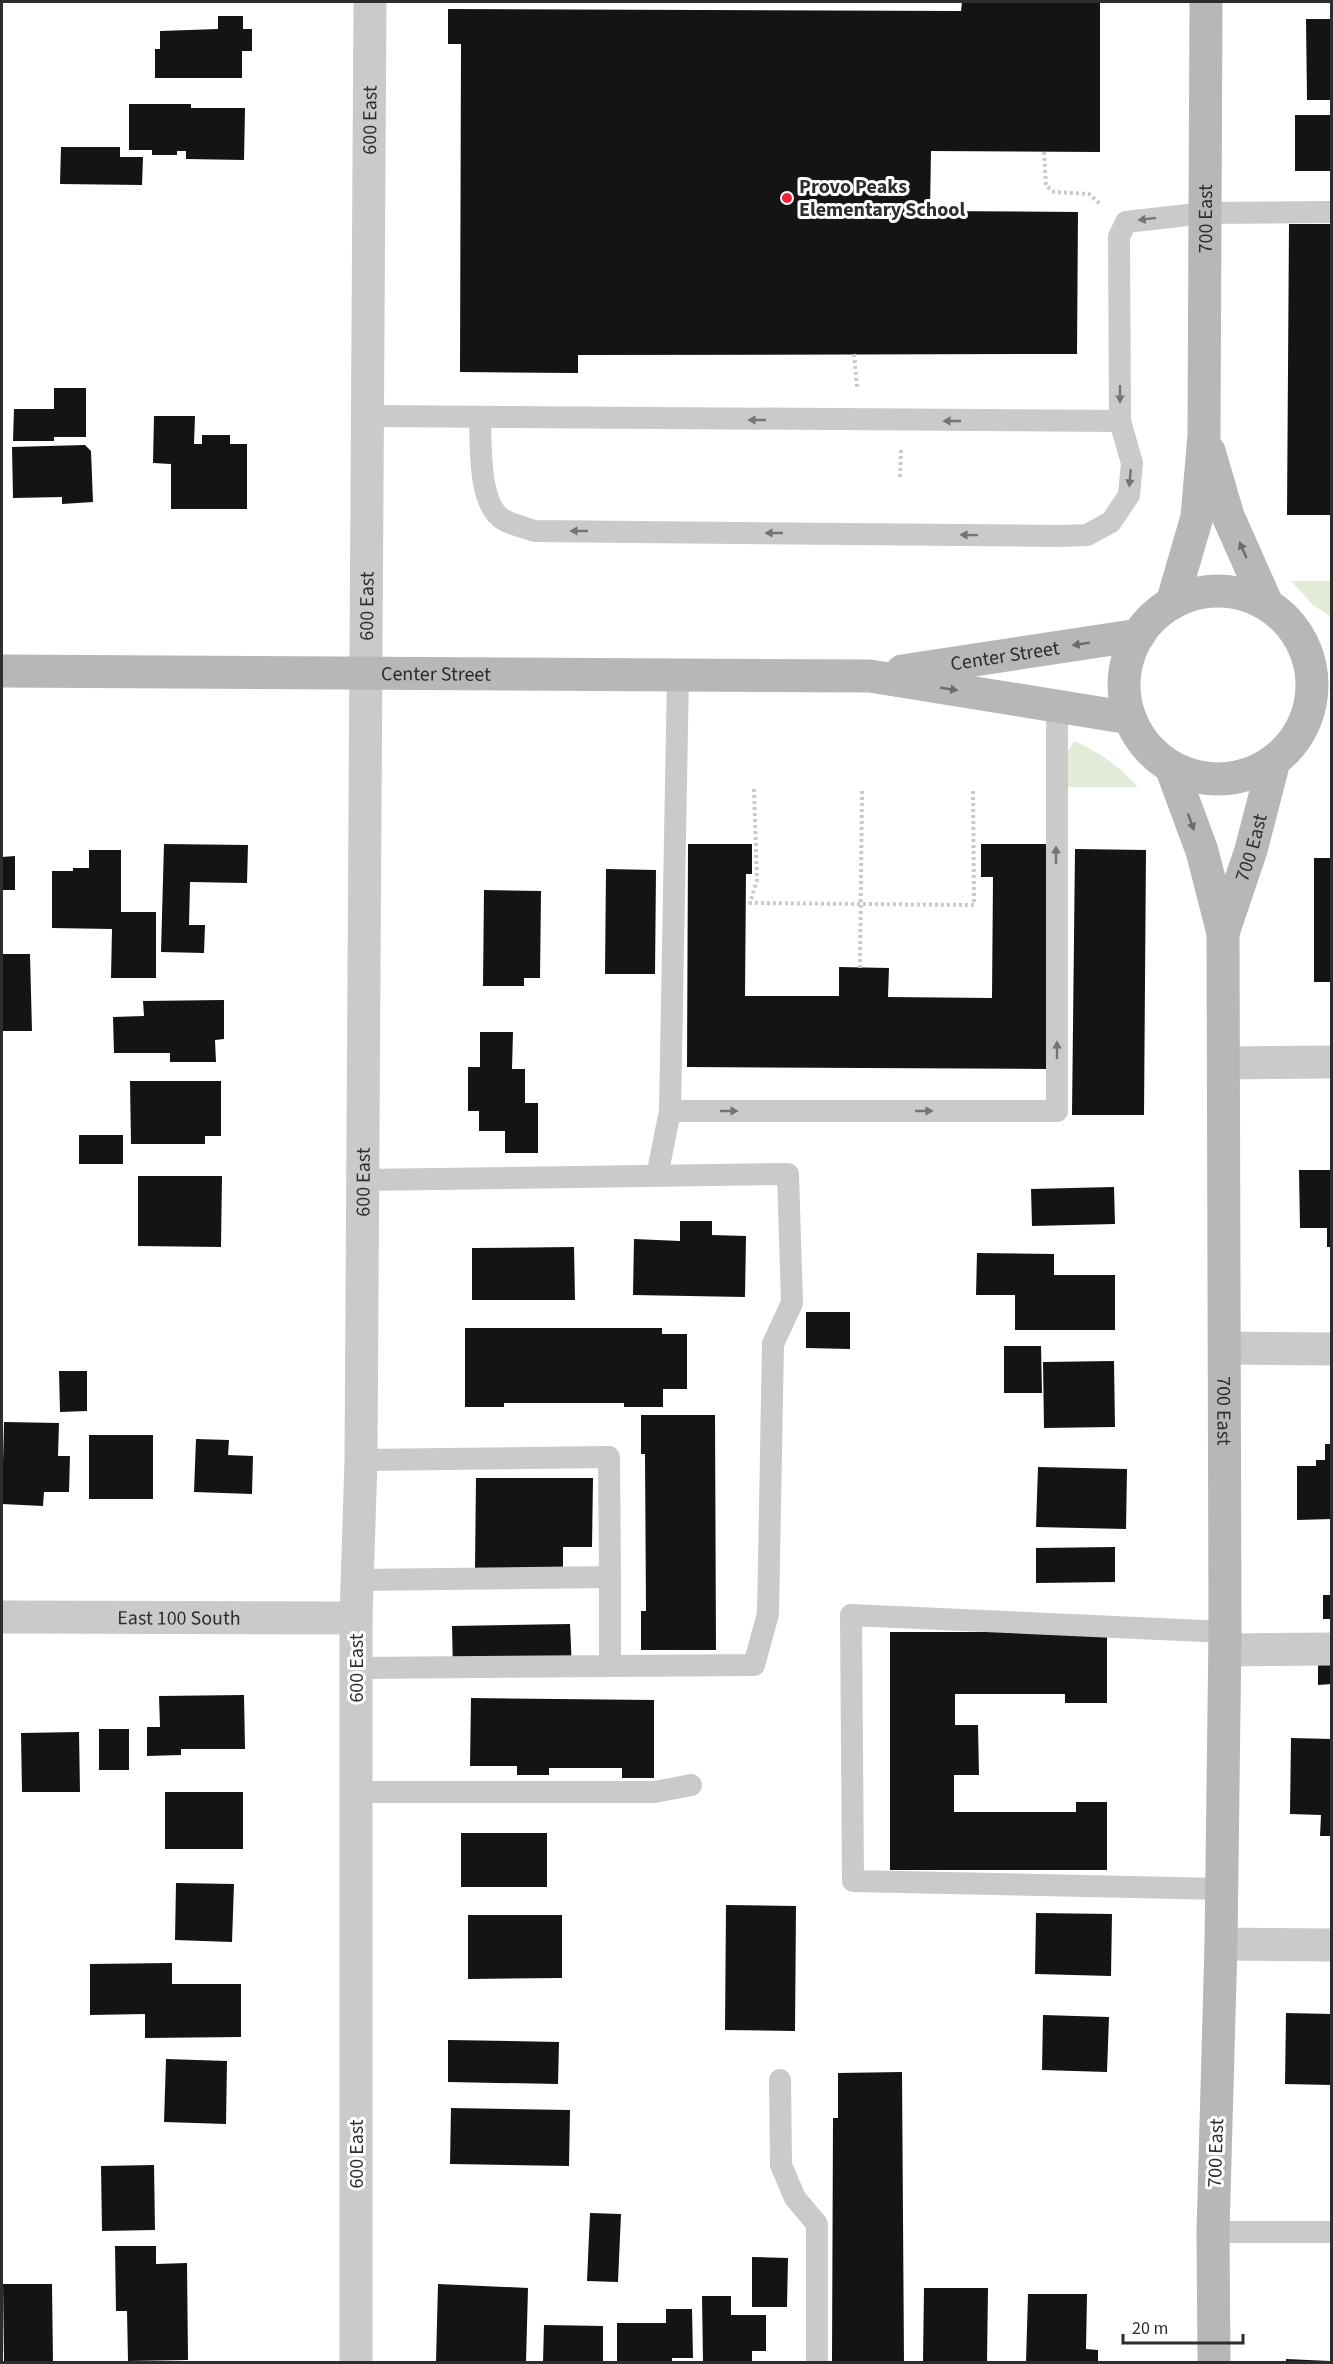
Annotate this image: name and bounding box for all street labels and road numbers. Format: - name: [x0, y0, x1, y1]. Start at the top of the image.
- street label: 600 East: [356, 85, 384, 155]
- street label: 700 East: [1192, 184, 1220, 254]
- street label: 600 East: [353, 571, 381, 641]
- street label: Center Street: [949, 634, 1062, 678]
- street label: Center Street: [381, 660, 491, 689]
- street label: 700 East: [1228, 811, 1275, 885]
- street label: 600 East: [350, 1147, 378, 1217]
- street label: 700 East: [1209, 1376, 1237, 1446]
- street label: East 100 South: [117, 1604, 241, 1633]
- street label: 600 East: [343, 1633, 371, 1703]
- street label: 700 East: [1201, 2118, 1231, 2188]
- street label: 600 East: [343, 2119, 371, 2189]

